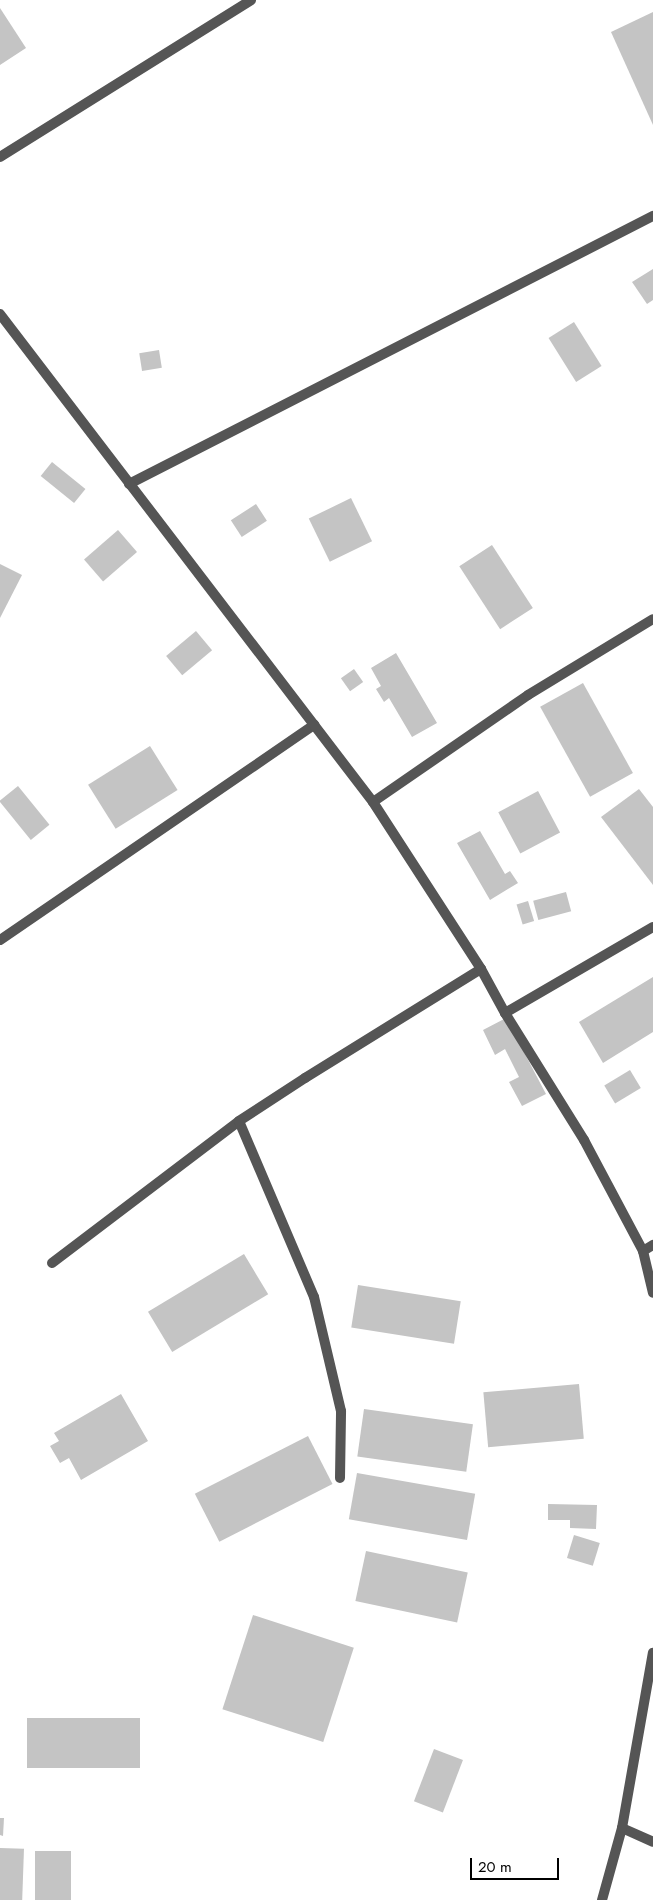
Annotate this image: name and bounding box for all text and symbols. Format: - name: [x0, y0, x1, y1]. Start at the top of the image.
- scale bar: [473, 1848, 562, 1880]
- text: 20 m: [478, 1856, 512, 1878]

